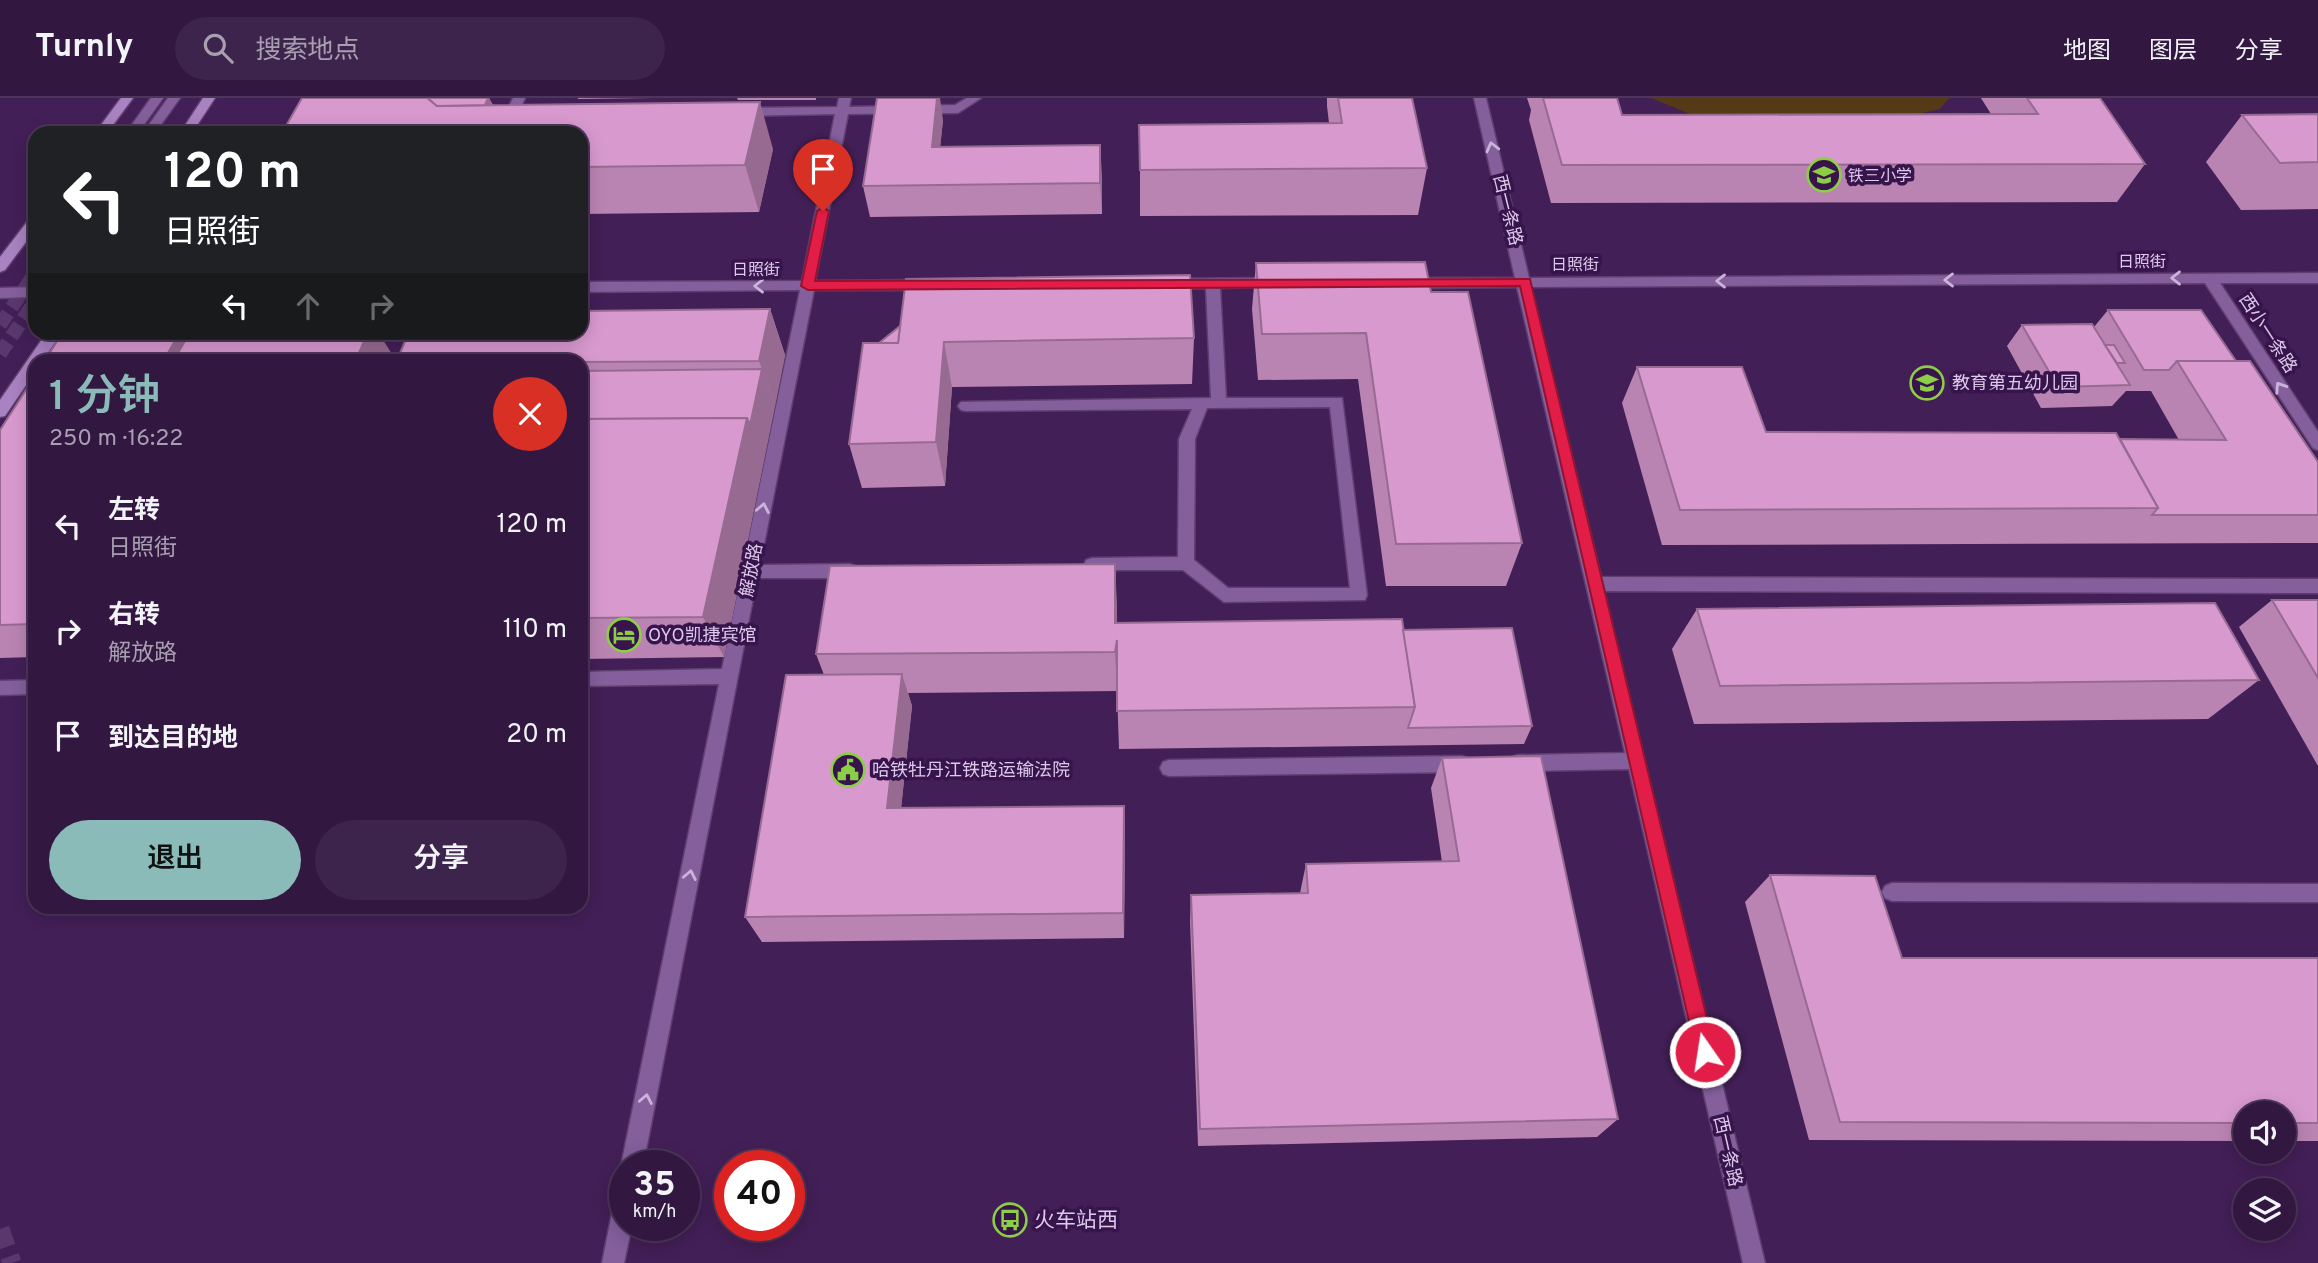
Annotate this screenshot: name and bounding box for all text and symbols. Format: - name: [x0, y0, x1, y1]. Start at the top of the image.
- search box: [175, 17, 665, 80]
- text: Turnly: [35, 27, 133, 69]
- icon: search: [199, 29, 237, 67]
- text: 搜索地点: [255, 35, 359, 68]
- text: 地图: [2063, 37, 2111, 67]
- text: 图层: [2149, 37, 2197, 67]
- text: 分享: [2235, 37, 2283, 67]
- pin: [793, 139, 853, 211]
- one-way arrow: [1486, 141, 1501, 153]
- text: 120 m: [164, 144, 301, 206]
- icon: arrive: [804, 150, 842, 188]
- icon: left: [49, 154, 140, 245]
- school or university icon: 铁三小学: [1805, 156, 1843, 194]
- place label: 铁三小学: [1848, 167, 1912, 187]
- street label: 西一条路: [1487, 173, 1526, 248]
- text: 日照街: [164, 214, 260, 254]
- street label: 日照街: [2118, 253, 2166, 273]
- street label: 日照街: [1551, 256, 1599, 276]
- street label: 日照街: [732, 261, 780, 281]
- one-way arrow: [2171, 271, 2182, 286]
- one-way arrow: [1943, 272, 1954, 288]
- one-way arrow: [1716, 273, 1726, 289]
- one-way arrow: [753, 278, 764, 294]
- icon: left: [216, 287, 254, 325]
- icon: ahead: [289, 287, 327, 325]
- icon: right: [362, 287, 400, 325]
- street label: 西小一条路: [2233, 290, 2301, 378]
- school or university icon: 教育第五幼儿园: [1908, 364, 1946, 402]
- text: 1 分钟: [49, 372, 160, 425]
- place label: 教育第五幼儿园: [1952, 373, 2078, 396]
- button: close: [493, 377, 567, 451]
- one-way arrow: [2276, 382, 2289, 395]
- text: 250 m · 16:22: [49, 425, 183, 454]
- text: 左转: [108, 495, 160, 528]
- one-way arrow: [755, 502, 770, 514]
- icon: left: [49, 507, 87, 545]
- text: 120 m: [497, 509, 567, 542]
- text: 日照街: [108, 535, 177, 564]
- street label: 解放路: [736, 542, 769, 599]
- text: 右转: [108, 600, 160, 633]
- icon: right: [49, 612, 87, 650]
- text: 110 m: [503, 614, 567, 647]
- hotel icon: OYO凯捷宾馆: [605, 616, 643, 654]
- place label: OYO凯捷宾馆: [648, 625, 757, 648]
- text: 解放路: [108, 640, 177, 669]
- icon: arrive: [49, 717, 87, 755]
- text: 20 m: [506, 719, 567, 752]
- text: 到达目的地: [108, 723, 238, 756]
- public building icon: 哈铁牡丹江铁路运输法院: [829, 751, 867, 789]
- place label: 哈铁牡丹江铁路运输法院: [872, 760, 1070, 783]
- button: 退出: [49, 820, 301, 900]
- button: 分享: [315, 820, 567, 900]
- one-way arrow: [682, 869, 697, 881]
- position arrow: [1668, 1015, 1742, 1089]
- one-way arrow: [637, 1093, 652, 1105]
- map controls: [2233, 1101, 2296, 1241]
- button: sound: [2233, 1101, 2296, 1164]
- street label: 西一条路: [1707, 1114, 1746, 1189]
- speed limit sign: 40: [714, 1150, 805, 1241]
- text: 35: [633, 1164, 676, 1208]
- button: layers: [2233, 1178, 2296, 1241]
- text: km/h: [633, 1201, 676, 1224]
- bus stop icon: 火车站西: [991, 1201, 1029, 1239]
- place label: 火车站西: [1034, 1208, 1118, 1235]

